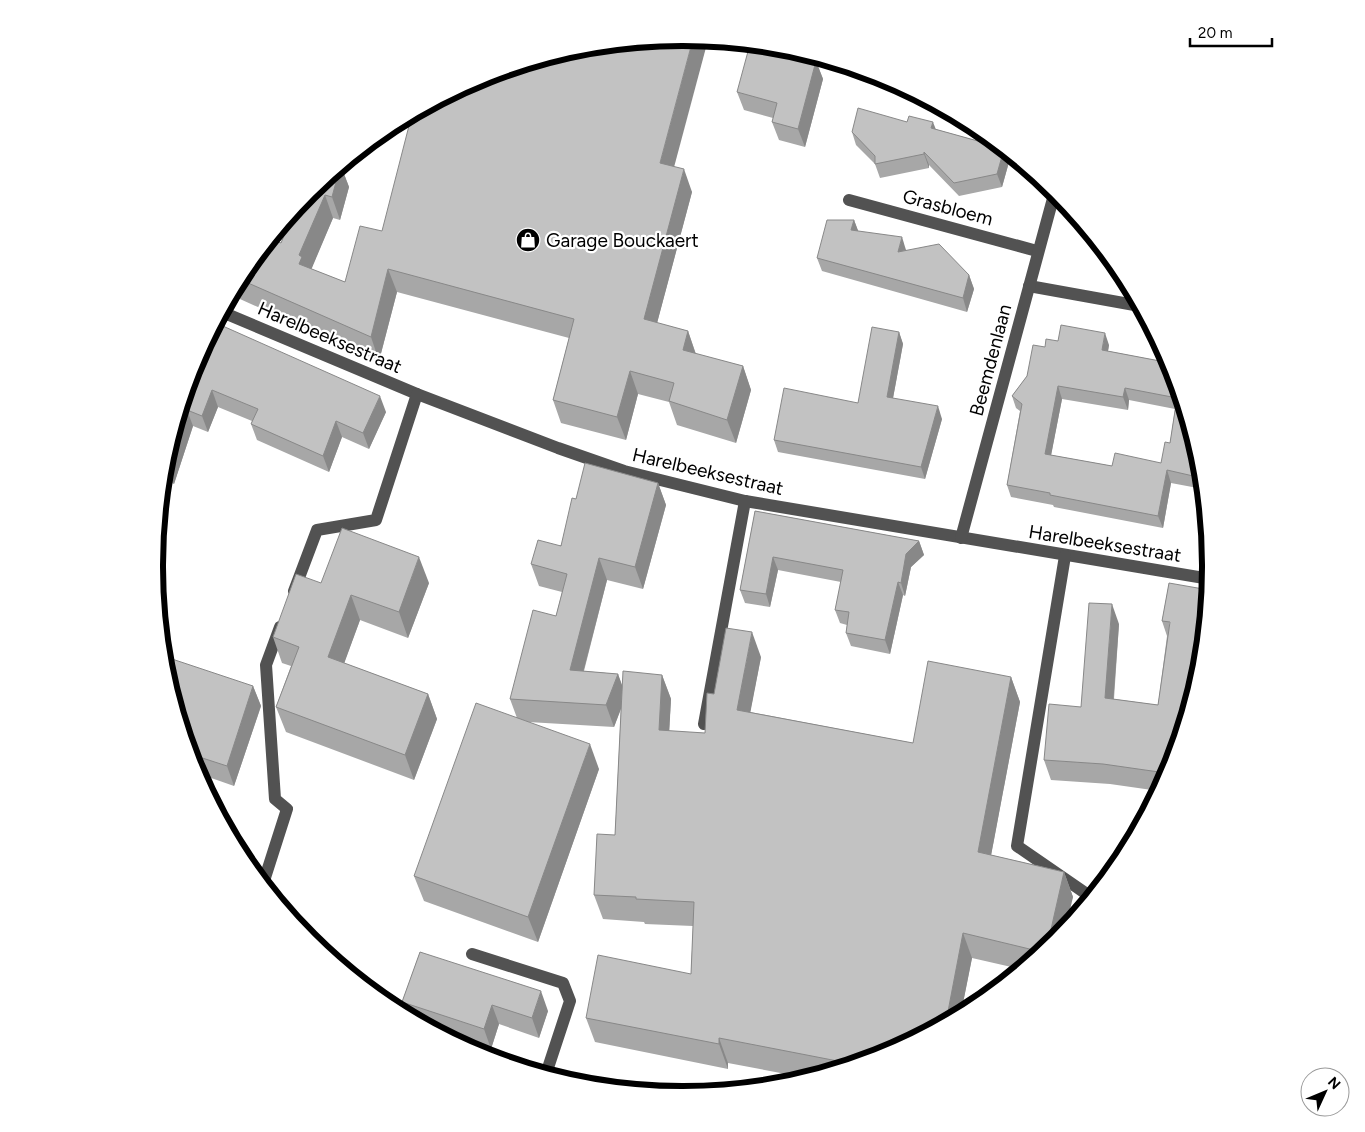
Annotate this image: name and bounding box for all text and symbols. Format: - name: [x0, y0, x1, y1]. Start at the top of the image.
- scale bar: [1190, 15, 1272, 47]
- text: 20 m: [1198, 24, 1232, 42]
- street label: Grasbloem: [900, 184, 995, 231]
- shop icon: Garage Bouckaert: [515, 227, 541, 253]
- place label: Garage Bouckaert: [546, 229, 699, 252]
- street label: Harelbeeksestraat: [254, 297, 405, 378]
- street label: Beemdenlaan: [965, 302, 1016, 419]
- street label: Harelbeeksestraat: [630, 443, 786, 500]
- street label: Harelbeeksestraat: [1027, 520, 1183, 567]
- north arrow: [1300, 1067, 1350, 1117]
- text: N: [1324, 1074, 1344, 1093]

